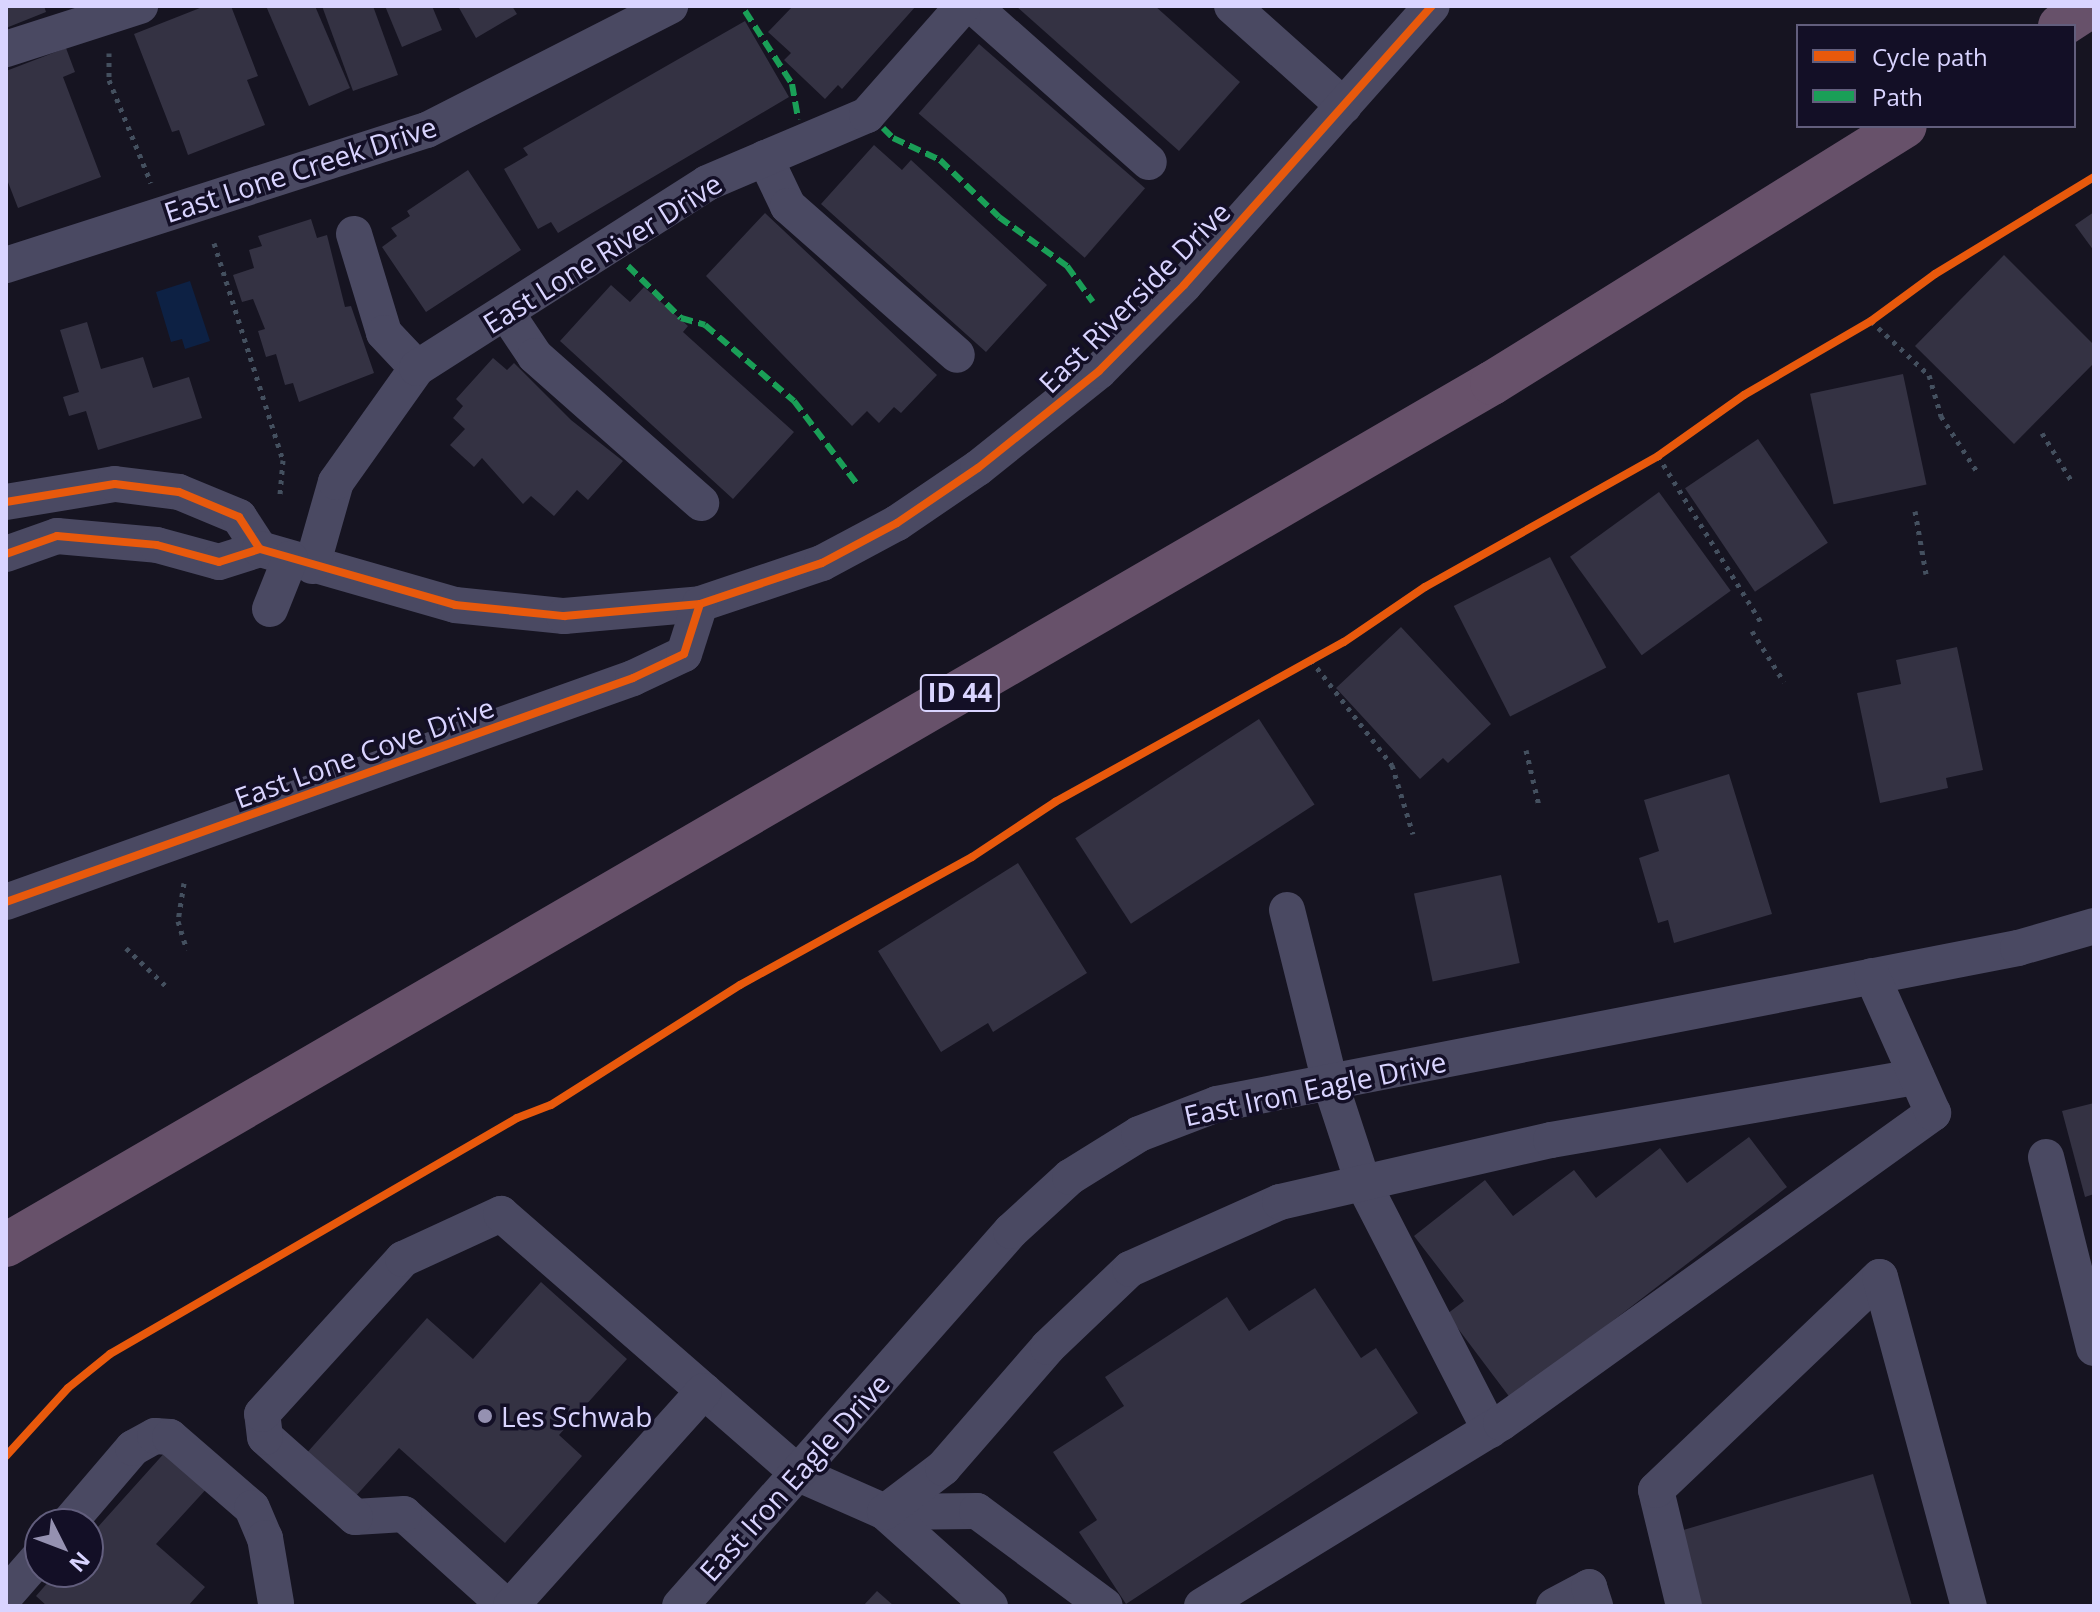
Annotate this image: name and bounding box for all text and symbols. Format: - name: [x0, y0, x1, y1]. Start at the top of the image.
- legend: [1796, 24, 2076, 128]
- text: Cycle path: [1872, 40, 1988, 73]
- text: Path: [1872, 80, 1923, 113]
- street label: East Lone Creek Drive: [160, 109, 440, 229]
- street label: East Lone River Drive: [477, 166, 727, 340]
- street label: East Riverside Drive: [1032, 195, 1236, 399]
- road number: ID 44: [918, 671, 1002, 715]
- street label: East Lone Cove Drive: [230, 689, 498, 815]
- street label: East Iron Eagle Drive: [1181, 1044, 1449, 1132]
- street label: East Iron Eagle Drive: [692, 1366, 896, 1588]
- place label: Les Schwab: [501, 1399, 652, 1433]
- marker: Les Schwab: [476, 1407, 494, 1425]
- north arrow: [24, 1508, 104, 1588]
- text: N: [63, 1546, 97, 1579]

